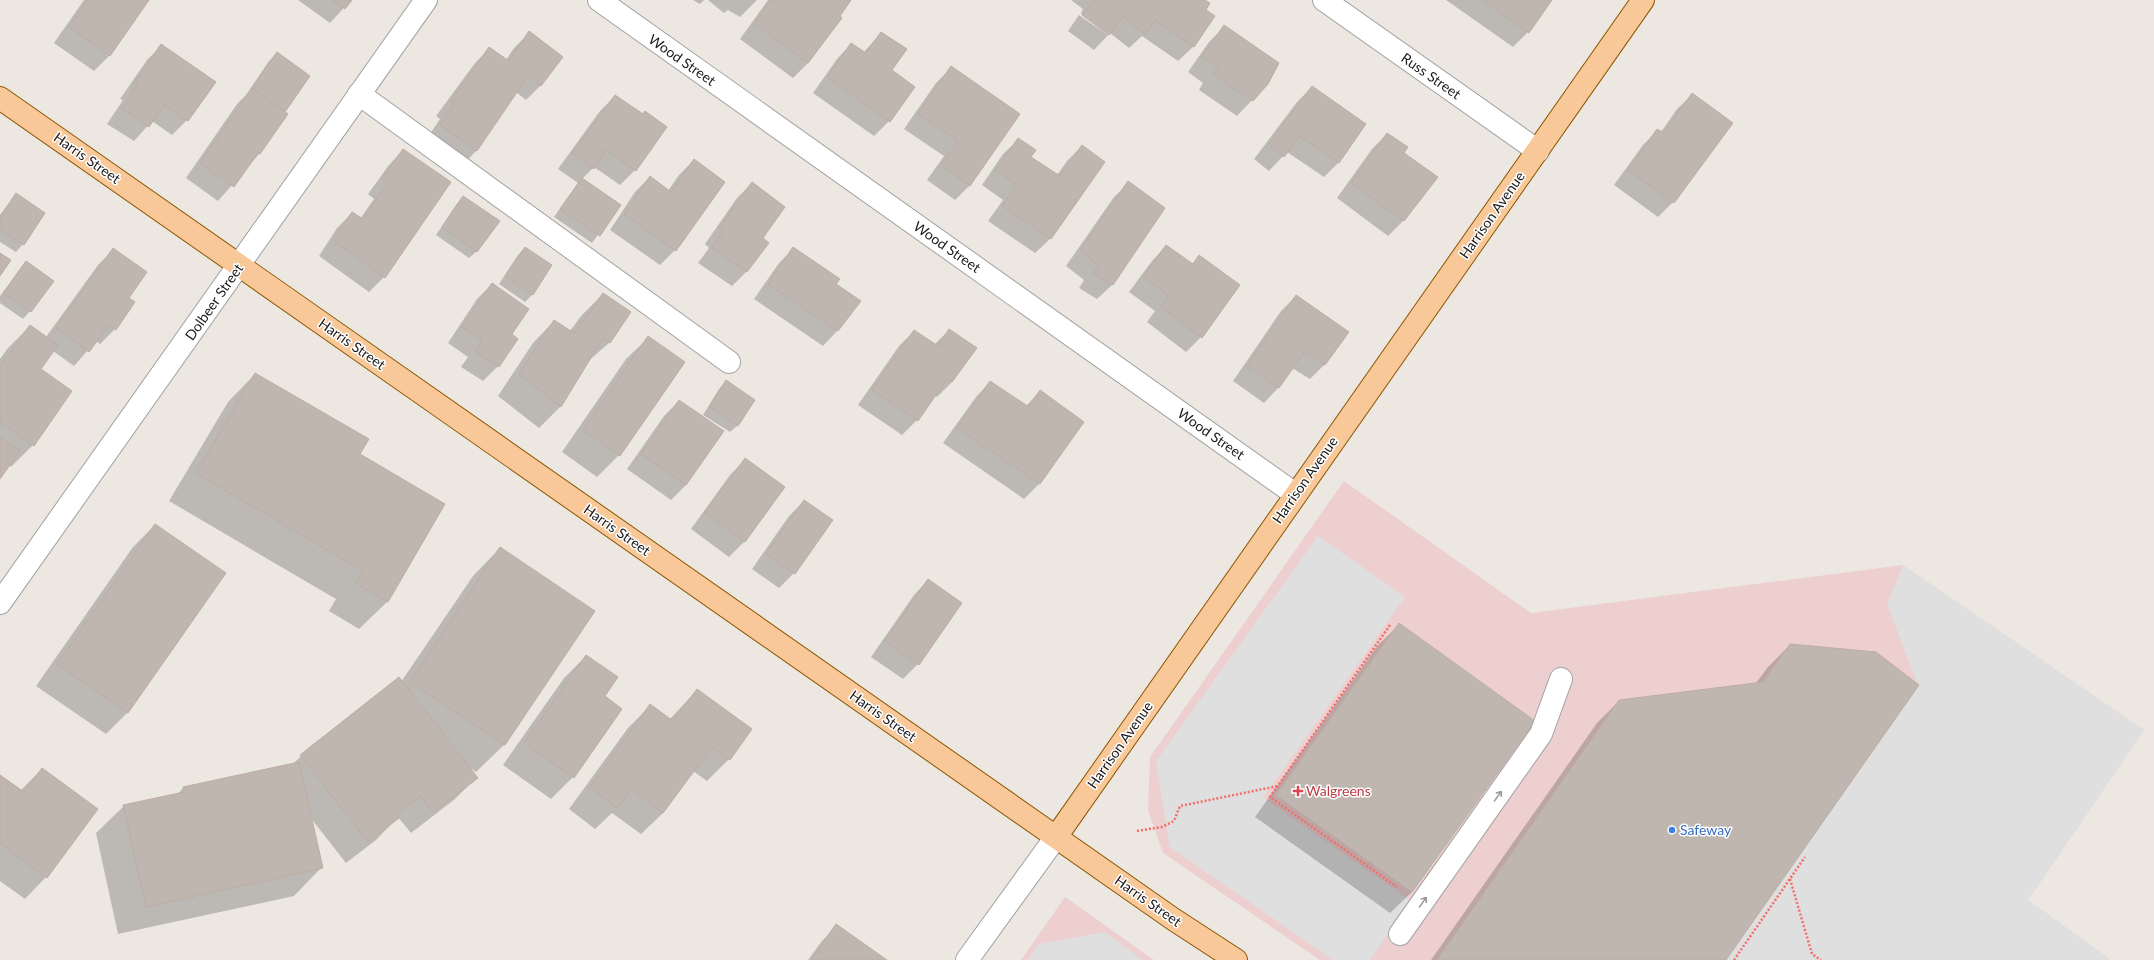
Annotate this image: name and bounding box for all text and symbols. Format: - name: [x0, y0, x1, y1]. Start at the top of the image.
- street label: Wood Street: [646, 30, 719, 89]
- street label: Russ Street: [1398, 49, 1464, 102]
- street label: Harris Street: [51, 128, 124, 187]
- street label: Harrison Avenue: [1455, 168, 1528, 261]
- street label: Wood Street: [911, 217, 984, 276]
- street label: Dolbeer Street: [181, 260, 246, 343]
- street label: Harris Street: [316, 314, 389, 373]
- street label: Wood Street: [1175, 404, 1248, 463]
- street label: Harrison Avenue: [1268, 433, 1341, 526]
- street label: Harris Street: [581, 500, 654, 559]
- street label: Harris Street: [847, 686, 920, 745]
- street label: Harrison Avenue: [1083, 698, 1156, 791]
- place label: Walgreens: [1306, 782, 1371, 799]
- marker: Walgreens: [1293, 786, 1303, 796]
- one-way arrow: [1494, 791, 1502, 802]
- place label: Safeway: [1680, 821, 1732, 838]
- marker: Safeway: [1667, 825, 1677, 835]
- street label: Harris Street: [1112, 871, 1185, 930]
- one-way arrow: [1419, 897, 1427, 908]

